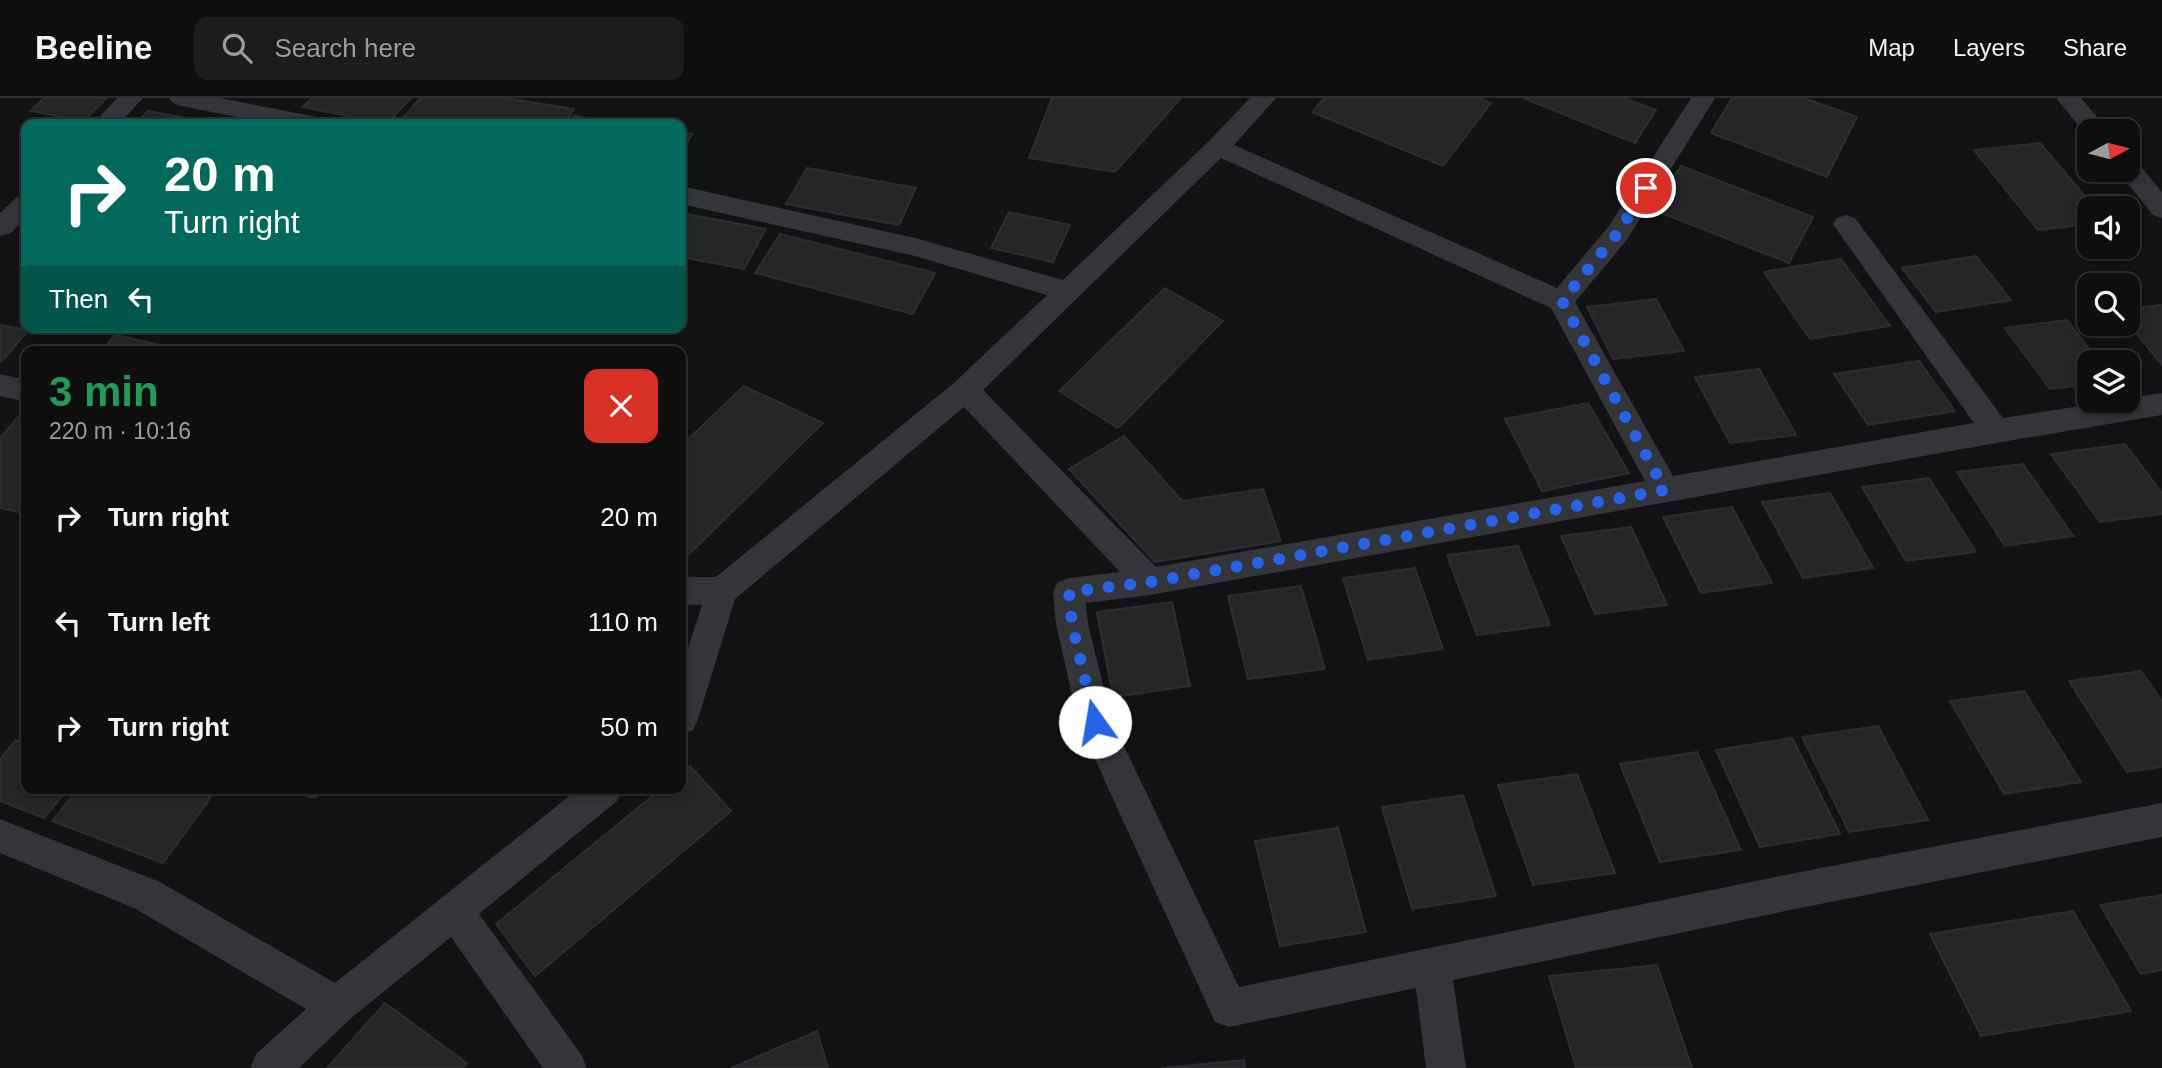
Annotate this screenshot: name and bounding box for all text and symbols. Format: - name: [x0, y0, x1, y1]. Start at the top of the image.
- search box: [194, 17, 684, 80]
- text: Beeline: [35, 29, 152, 66]
- icon: search: [218, 29, 256, 67]
- text: Search here: [274, 33, 416, 63]
- text: Map: [1868, 34, 1915, 61]
- text: Layers: [1953, 34, 2025, 61]
- text: Share: [2063, 34, 2127, 61]
- north arrow: [2077, 119, 2140, 182]
- map controls: [2077, 119, 2140, 413]
- icon: right: [49, 147, 140, 238]
- text: 20 m: [164, 147, 276, 201]
- pin: [1616, 158, 1676, 218]
- icon: arrive: [1627, 169, 1665, 207]
- button: sound: [2077, 196, 2140, 259]
- text: Turn right: [164, 204, 300, 240]
- button: search: [2077, 273, 2140, 336]
- icon: left: [122, 280, 160, 318]
- text: Then: [49, 284, 108, 314]
- button: layers: [2077, 350, 2140, 413]
- text: 3 min: [49, 368, 159, 415]
- button: close: [584, 369, 658, 443]
- text: 220 m · 10:16: [49, 418, 191, 444]
- icon: right: [49, 499, 87, 537]
- text: Turn right: [108, 502, 229, 532]
- text: 20 m: [600, 502, 658, 532]
- icon: left: [49, 604, 87, 642]
- text: Turn left: [108, 607, 210, 637]
- text: 110 m: [588, 607, 658, 637]
- position arrow: [1058, 685, 1132, 759]
- icon: right: [49, 709, 87, 747]
- text: Turn right: [108, 712, 229, 742]
- text: 50 m: [600, 712, 658, 742]

